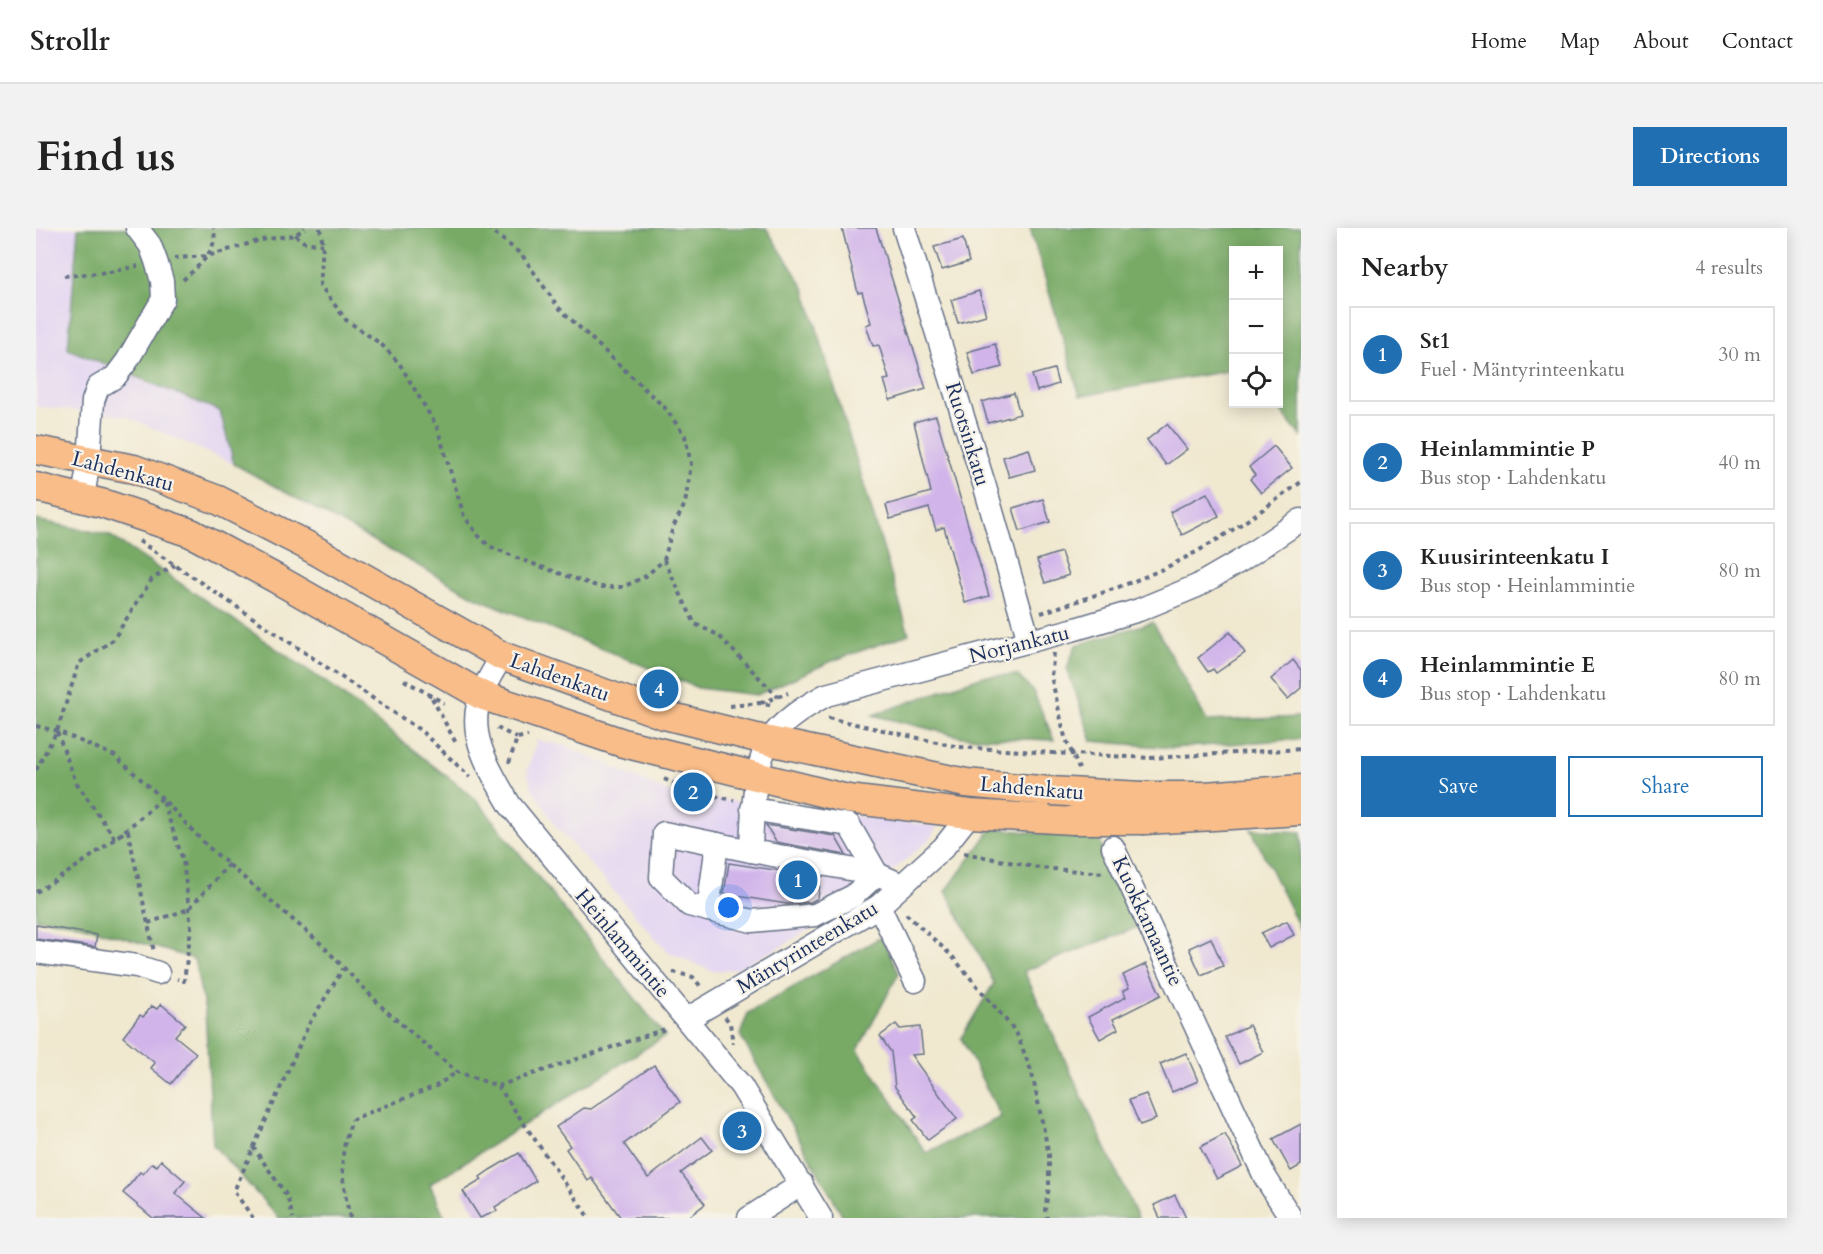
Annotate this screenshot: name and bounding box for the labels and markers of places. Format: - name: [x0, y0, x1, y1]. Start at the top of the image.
- pin: 4: [640, 666, 678, 712]
- pin: 2: [674, 770, 712, 814]
- pin: 1: [778, 858, 818, 902]
- pin: 3: [722, 1108, 762, 1154]

